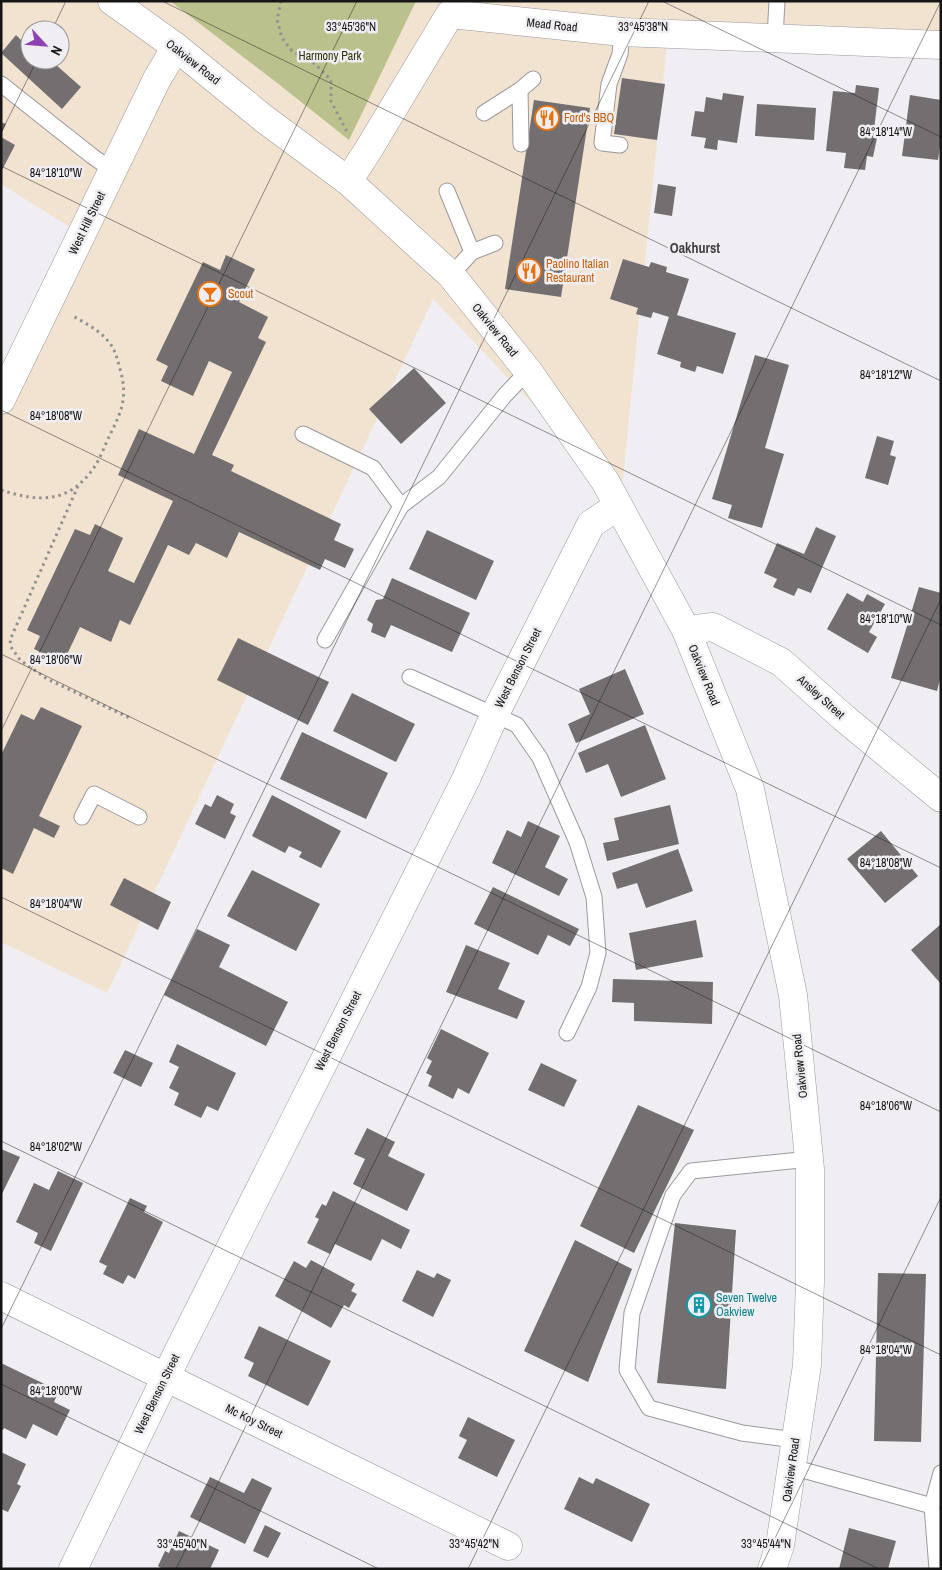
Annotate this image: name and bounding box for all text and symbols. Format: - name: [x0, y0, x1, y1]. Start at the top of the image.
- street label: Mead Road: [526, 14, 578, 36]
- text: 33°45'36"N: [326, 19, 376, 35]
- text: 33°45'38"N: [618, 19, 668, 35]
- north arrow: [20, 20, 70, 70]
- street label: Oakview Road: [163, 36, 223, 88]
- text: N: [47, 43, 67, 58]
- park label: Harmony Park: [299, 48, 362, 64]
- restaurant icon: Ford's BBQ: [534, 105, 560, 131]
- place label: Ford's BBQ: [564, 110, 614, 126]
- text: 84°18'14"W: [860, 124, 913, 140]
- text: 84°18'10"W: [30, 165, 83, 181]
- street label: West Hill Street: [65, 189, 109, 257]
- district label: Oakhurst: [670, 239, 720, 257]
- place label: Paolino Italian Restaurant: [546, 256, 609, 286]
- restaurant icon: Paolino Italian Restaurant: [516, 258, 542, 284]
- bar icon: Scout: [197, 281, 223, 307]
- place label: Scout: [228, 286, 253, 302]
- street label: Oakview Road: [468, 300, 522, 360]
- text: 84°18'12"W: [860, 367, 913, 383]
- text: 84°18'08"W: [30, 408, 83, 424]
- text: 84°18'10"W: [860, 611, 913, 627]
- street label: West Benson Street: [491, 625, 545, 711]
- street label: Oakview Road: [684, 642, 724, 708]
- text: 84°18'06"W: [30, 652, 83, 668]
- street label: Ansley Street: [793, 671, 848, 723]
- text: 84°18'08"W: [860, 855, 913, 871]
- text: 84°18'04"W: [30, 896, 83, 912]
- street label: West Benson Street: [311, 988, 365, 1074]
- street label: Oakview Road: [789, 1033, 811, 1099]
- text: 84°18'06"W: [860, 1098, 913, 1114]
- text: 84°18'02"W: [30, 1139, 83, 1155]
- place label: Seven Twelve Oakview: [716, 1290, 777, 1320]
- building icon: Seven Twelve Oakview: [686, 1292, 712, 1318]
- text: 84°18'04"W: [860, 1342, 913, 1358]
- street label: West Benson Street: [131, 1351, 183, 1437]
- text: 84°18'00"W: [30, 1383, 83, 1399]
- street label: Mc Koy Street: [223, 1400, 286, 1442]
- street label: Oakview Road: [779, 1437, 803, 1503]
- text: 33°45'40"N: [157, 1536, 207, 1552]
- text: 33°45'42"N: [449, 1536, 499, 1552]
- text: 33°45'44"N: [741, 1536, 791, 1552]

